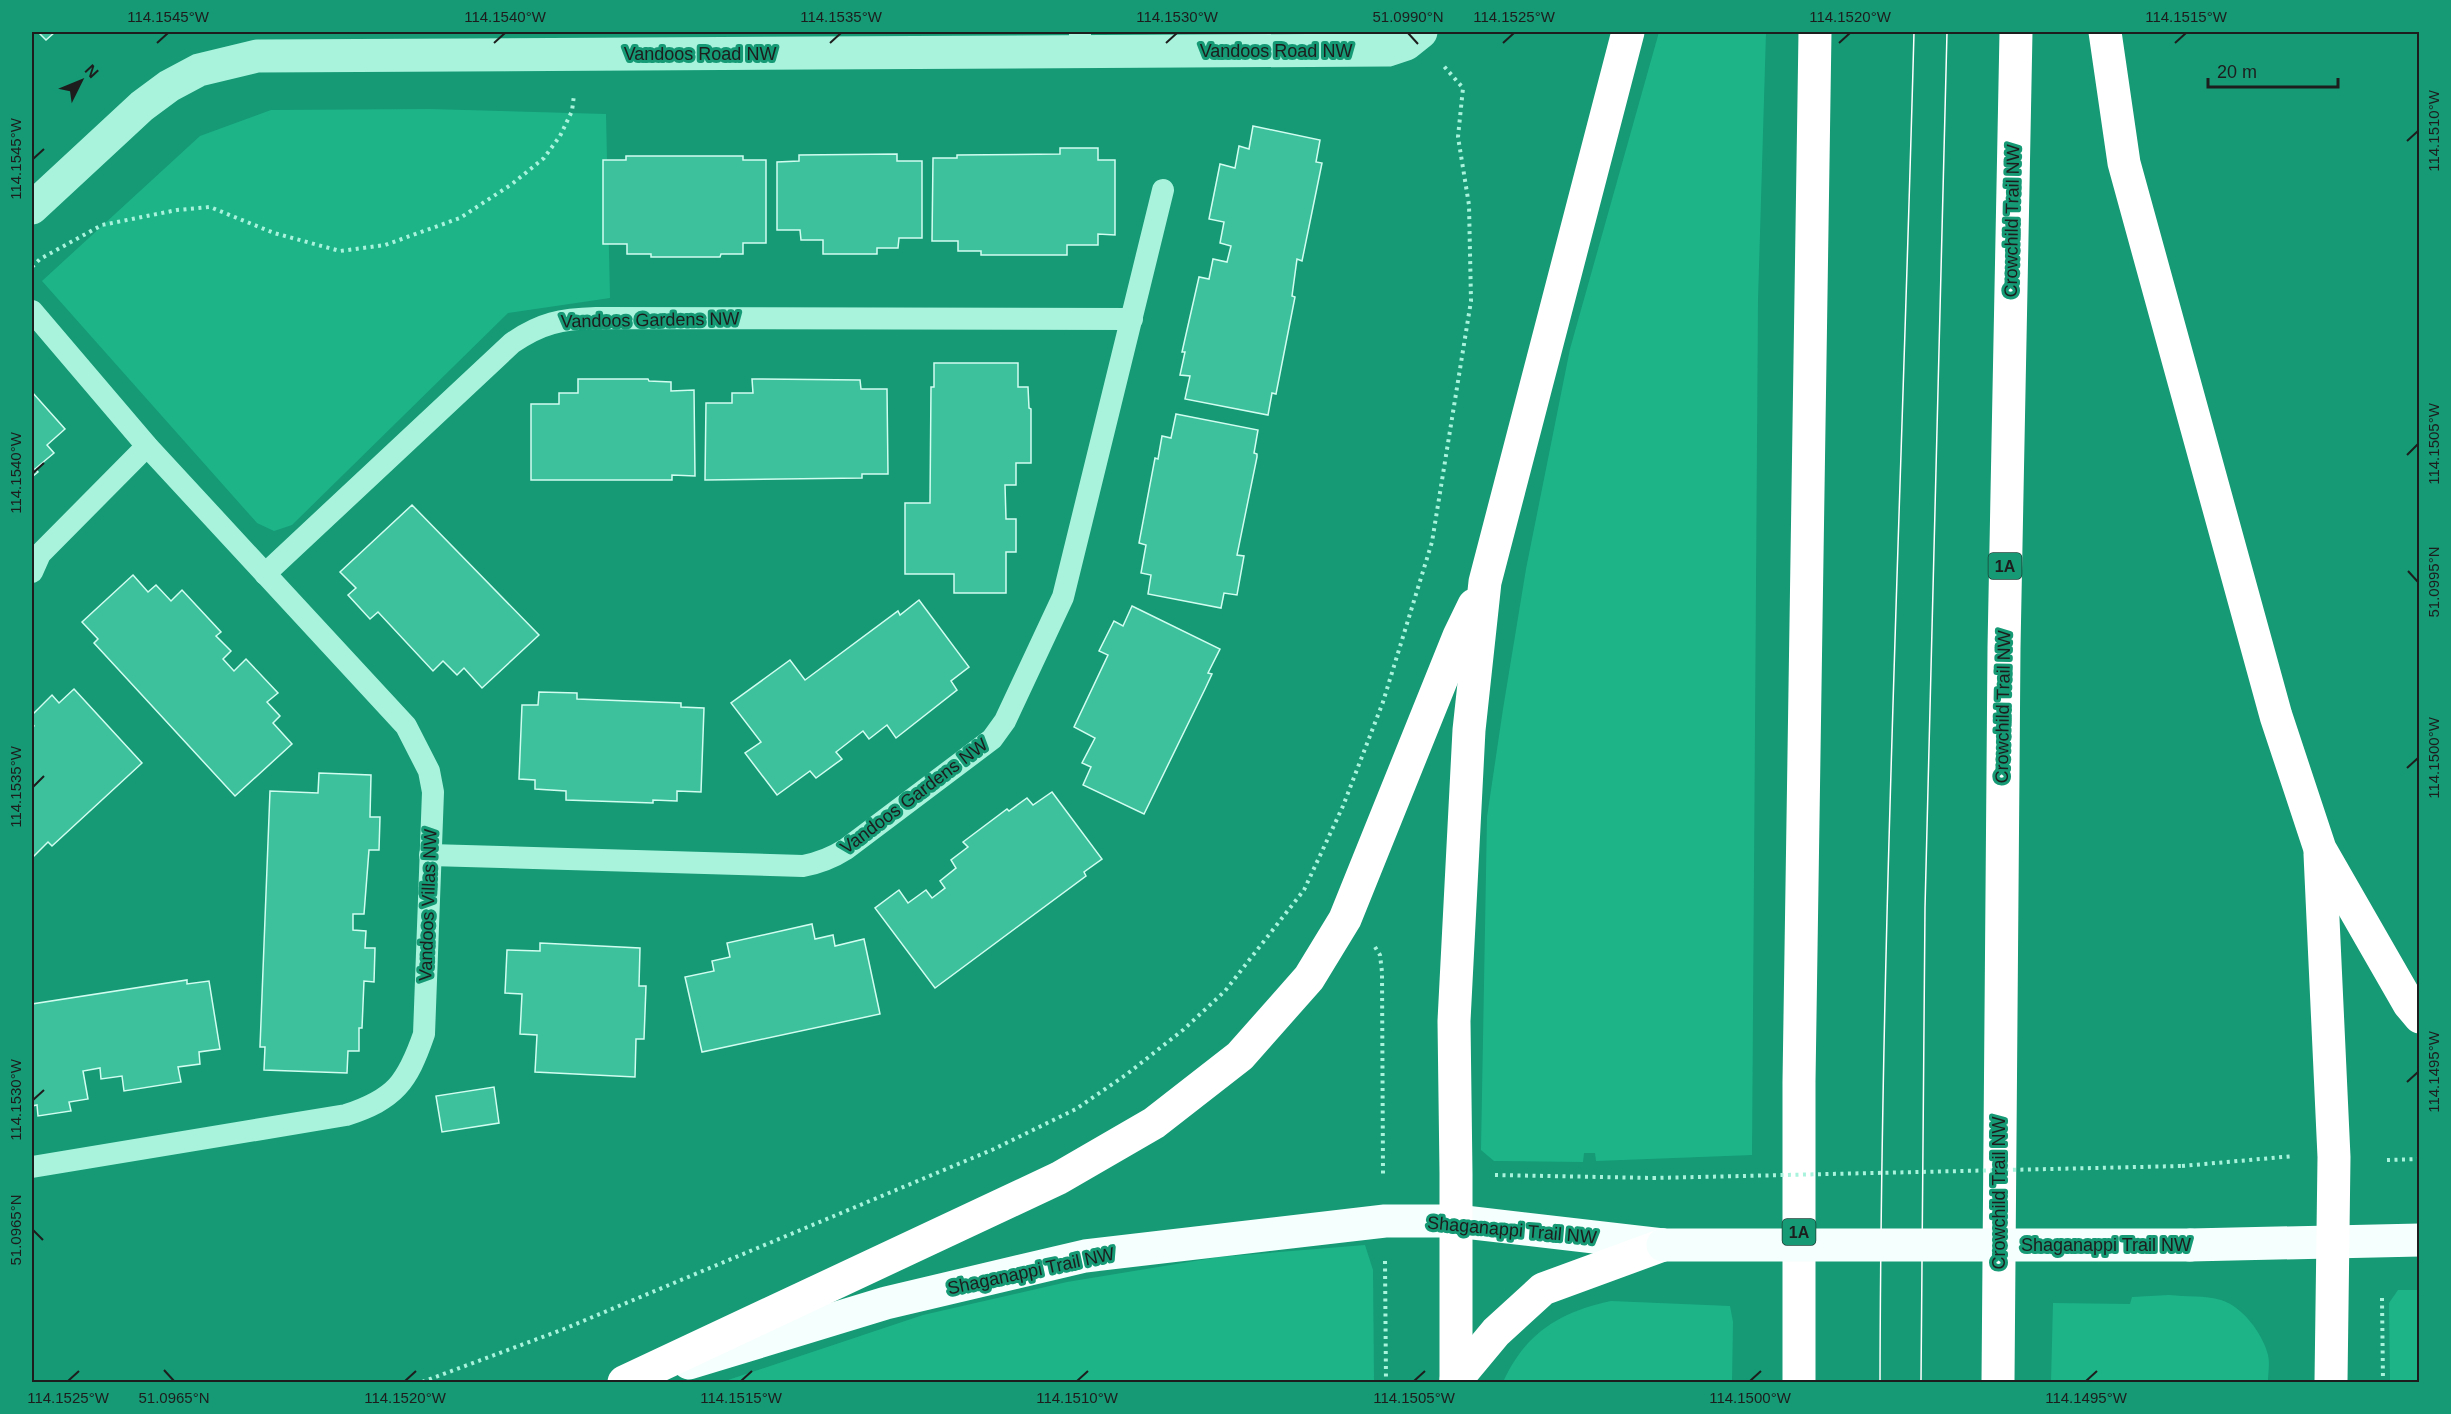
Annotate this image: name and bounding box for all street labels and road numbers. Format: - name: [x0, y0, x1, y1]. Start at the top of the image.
- street label: Vandoos Road NW: [1200, 41, 1352, 61]
- street label: Vandoos Road NW: [624, 44, 776, 64]
- street label: Crowchild Trail NW: [2001, 144, 2023, 298]
- street label: Vandoos Gardens NW: [560, 308, 740, 332]
- road number: 1A: [1988, 553, 2022, 579]
- street label: Crowchild Trail NW: [1992, 630, 2014, 784]
- street label: Vandoos Gardens NW: [837, 734, 991, 858]
- street label: Vandoos Villas NW: [415, 828, 441, 982]
- street label: Crowchild Trail NW: [1989, 1116, 2009, 1270]
- street label: Shaganappi Trail NW: [1426, 1213, 1598, 1247]
- road number: 1A: [1782, 1219, 1816, 1245]
- street label: Shaganappi Trail NW: [2021, 1235, 2191, 1255]
- street label: Shaganappi Trail NW: [946, 1244, 1116, 1298]

